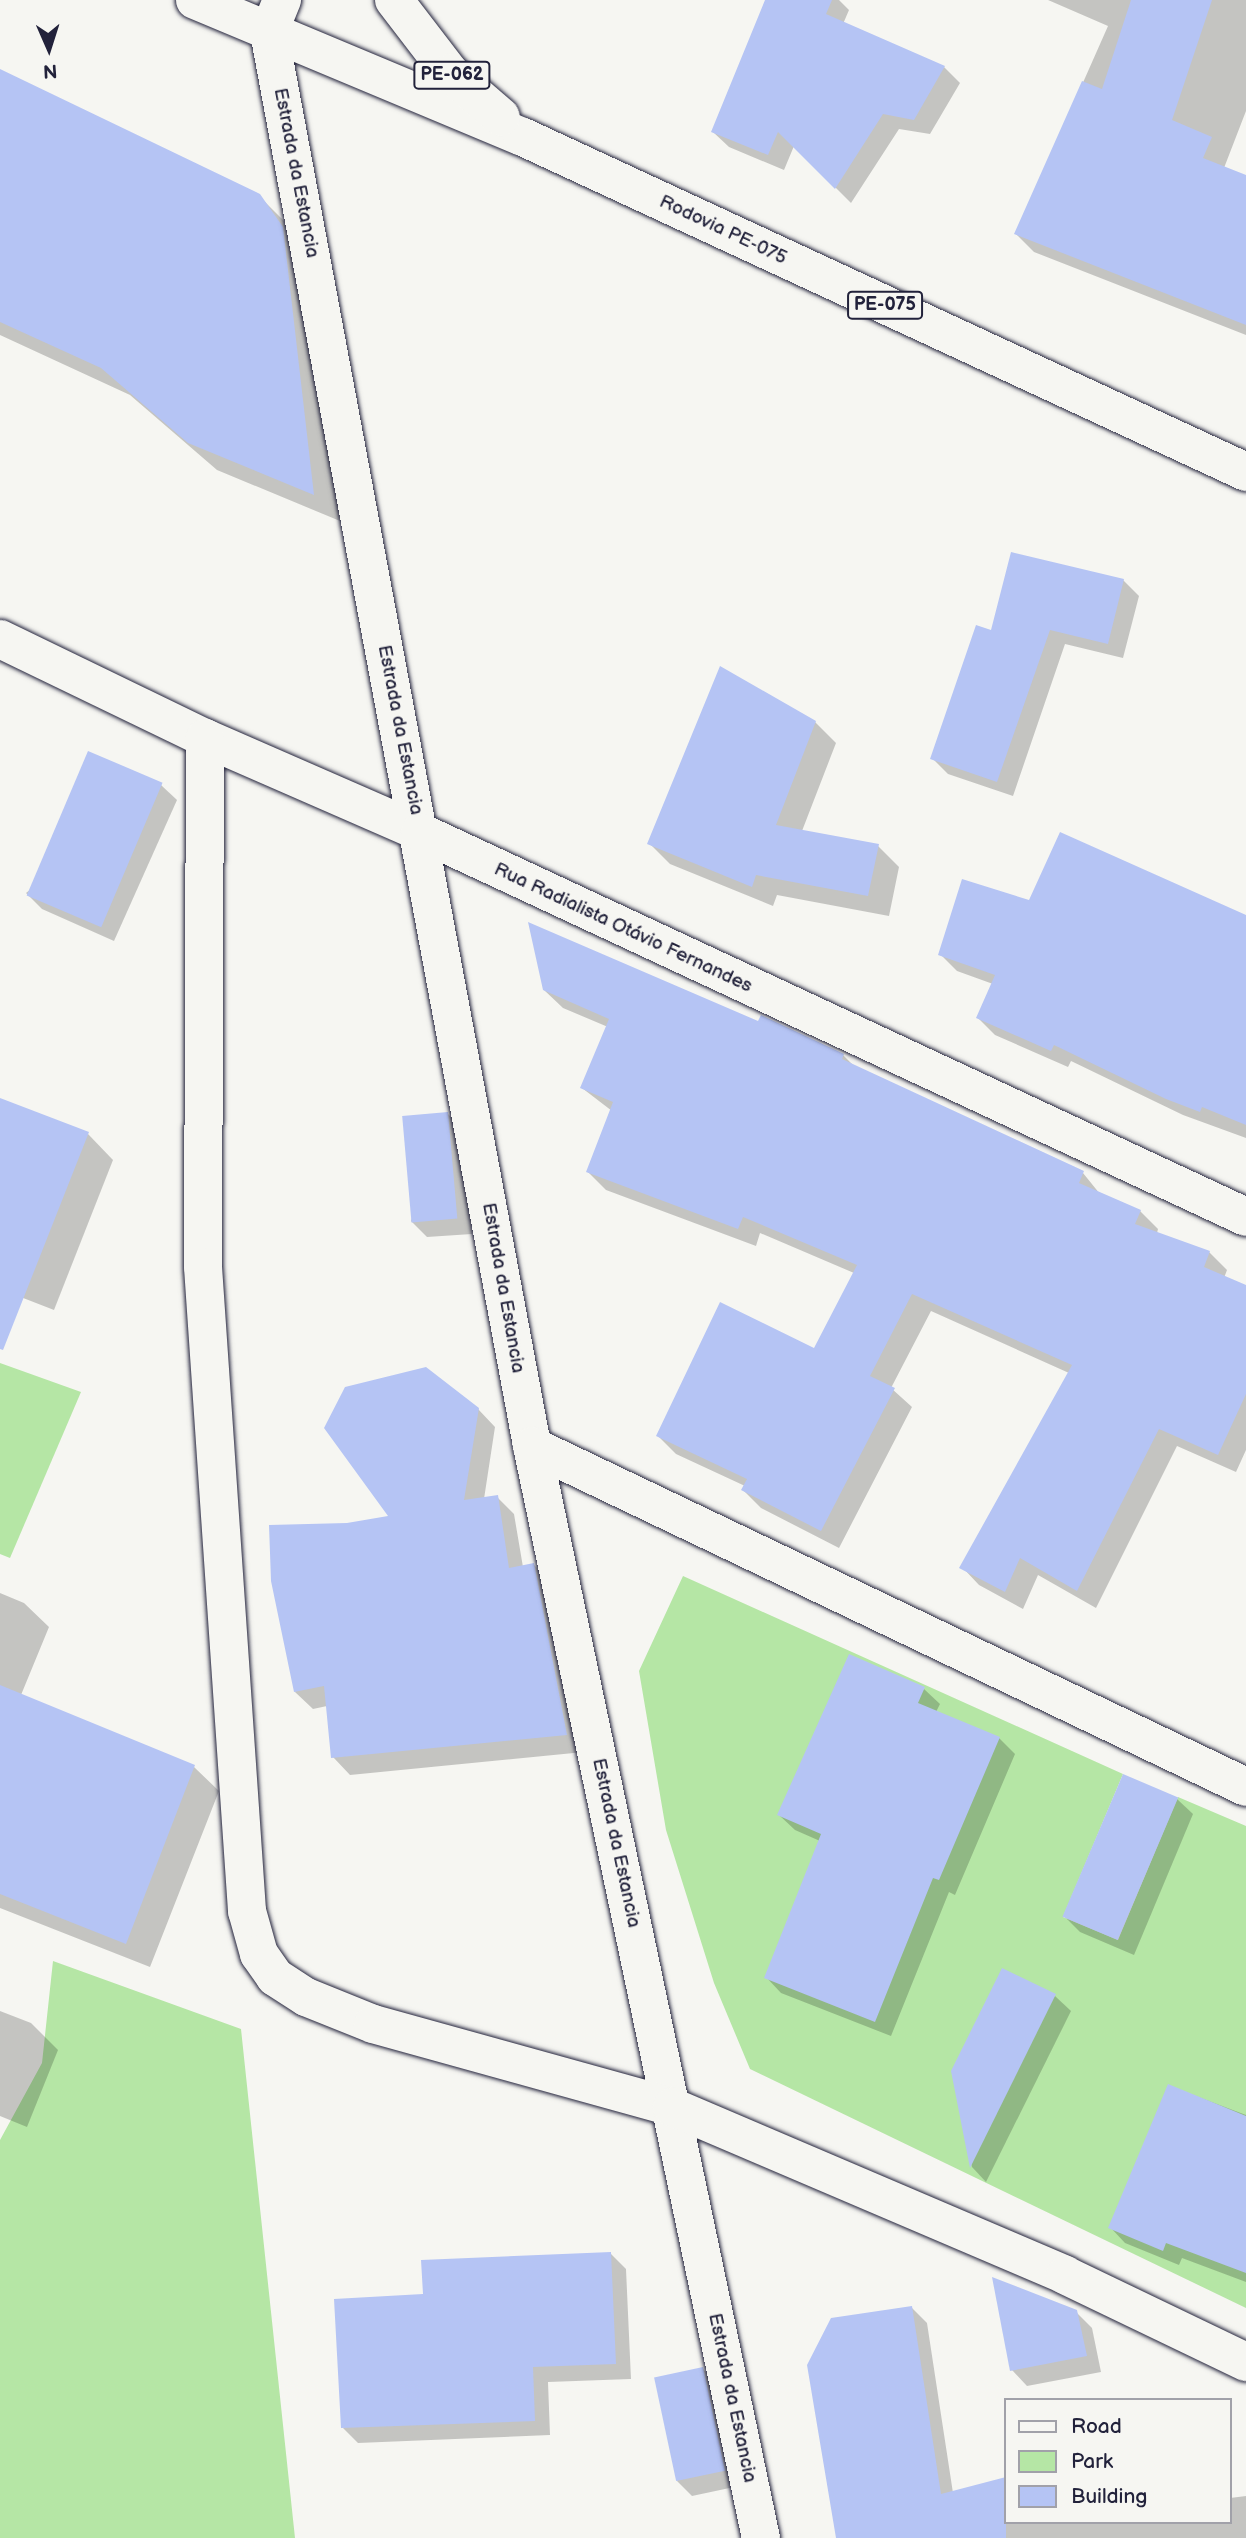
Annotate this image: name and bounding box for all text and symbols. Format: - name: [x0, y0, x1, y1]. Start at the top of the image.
- north arrow: [14, 14, 84, 84]
- text: N: [42, 59, 58, 82]
- road number: PE-062: [412, 60, 492, 90]
- street label: Estrada da Estancia: [268, 86, 324, 260]
- street label: Rodovia PE-075: [656, 190, 790, 270]
- road number: PE-075: [846, 290, 924, 320]
- street label: Estrada da Estancia: [372, 643, 428, 817]
- street label: Rua Radialista Otávio Fernandes: [490, 858, 756, 998]
- street label: Estrada da Estancia: [477, 1201, 529, 1375]
- street label: Estrada da Estancia: [587, 1756, 645, 1930]
- street label: Estrada da Estancia: [703, 2311, 761, 2485]
- legend: [1004, 2398, 1232, 2524]
- text: Road: [1071, 2414, 1122, 2439]
- text: Park: [1071, 2449, 1113, 2474]
- text: Building: [1071, 2484, 1147, 2509]

